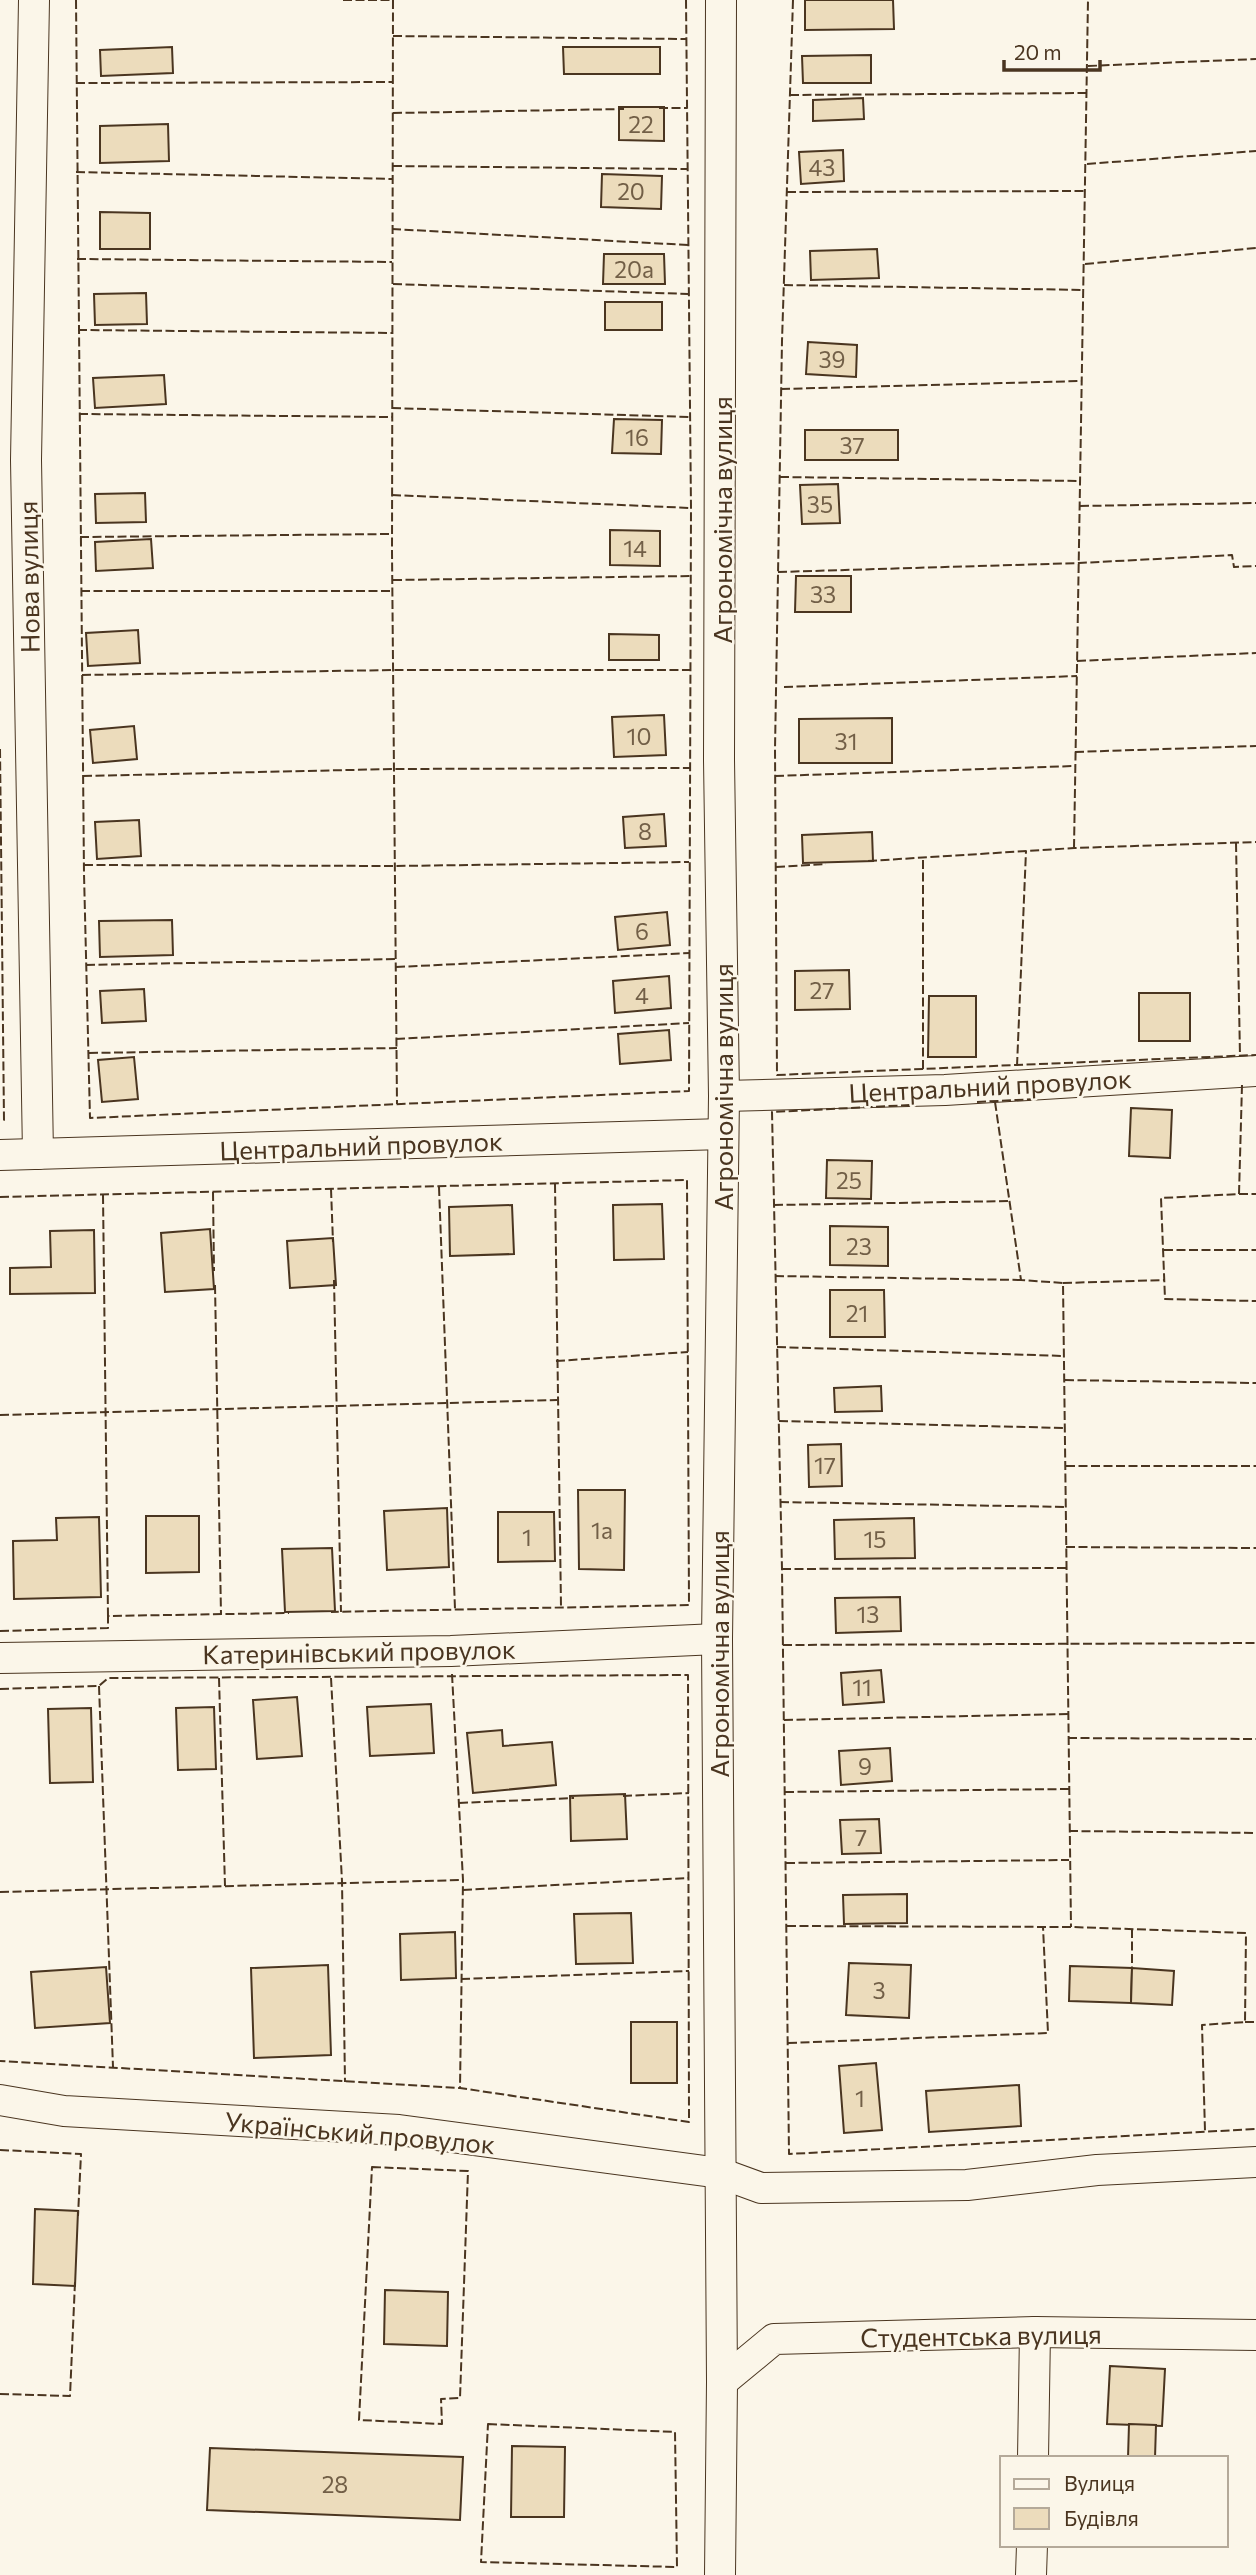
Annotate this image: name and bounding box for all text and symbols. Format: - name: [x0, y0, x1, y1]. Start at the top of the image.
- scale bar: [1004, 28, 1100, 72]
- text: 20 m: [1014, 39, 1062, 64]
- house number: 22: [628, 110, 654, 138]
- house number: 43: [809, 153, 835, 181]
- house number: 20: [617, 177, 645, 205]
- house number: 20а: [614, 255, 654, 283]
- house number: 39: [818, 345, 846, 373]
- street label: Агрономічна вулиця: [706, 396, 737, 644]
- house number: 16: [625, 423, 649, 451]
- house number: 37: [839, 431, 865, 459]
- house number: 35: [807, 490, 833, 518]
- street label: Нова вулиця: [11, 501, 45, 653]
- house number: 14: [623, 534, 647, 562]
- house number: 33: [810, 580, 836, 608]
- house number: 10: [627, 722, 651, 750]
- house number: 31: [835, 727, 857, 755]
- house number: 8: [638, 817, 652, 845]
- house number: 6: [635, 917, 649, 945]
- street label: Агрономічна вулиця: [707, 963, 738, 1211]
- house number: 27: [810, 976, 834, 1004]
- house number: 4: [635, 981, 649, 1009]
- street label: Центральний провулок: [848, 1062, 1133, 1108]
- street label: Центральний провулок: [219, 1125, 503, 1165]
- house number: 25: [836, 1166, 862, 1194]
- house number: 23: [846, 1232, 872, 1260]
- house number: 21: [846, 1299, 868, 1327]
- house number: 17: [814, 1451, 836, 1479]
- house number: 1а: [591, 1516, 613, 1544]
- house number: 1: [522, 1523, 532, 1551]
- house number: 15: [863, 1525, 887, 1553]
- street label: Агрономічна вулиця: [703, 1530, 734, 1778]
- house number: 13: [857, 1600, 879, 1628]
- street label: Катеринівський провулок: [202, 1633, 516, 1669]
- house number: 11: [852, 1673, 872, 1701]
- house number: 9: [858, 1752, 872, 1780]
- house number: 7: [855, 1823, 867, 1851]
- house number: 3: [872, 1976, 886, 2004]
- house number: 1: [855, 2084, 865, 2112]
- street label: Український провулок: [224, 2105, 497, 2159]
- street label: Студентська вулиця: [860, 2317, 1102, 2353]
- legend: [1000, 2456, 1228, 2547]
- house number: 28: [322, 2470, 348, 2498]
- text: Вулиця: [1064, 2470, 1135, 2495]
- text: Будівля: [1064, 2505, 1139, 2530]

